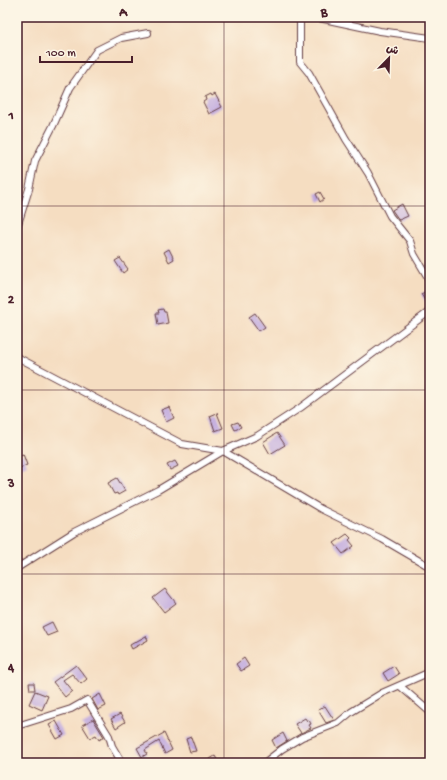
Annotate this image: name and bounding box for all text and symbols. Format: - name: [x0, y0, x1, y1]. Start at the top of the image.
- text: A: [118, 6, 128, 21]
- text: B: [320, 6, 329, 21]
- scale bar: [40, 38, 132, 64]
- north arrow: [369, 38, 409, 78]
- text: ش: [384, 43, 400, 59]
- text: 100 m: [45, 47, 76, 61]
- text: 1: [7, 109, 14, 124]
- text: 2: [8, 293, 15, 308]
- text: 3: [7, 477, 15, 492]
- text: 4: [7, 661, 15, 676]

